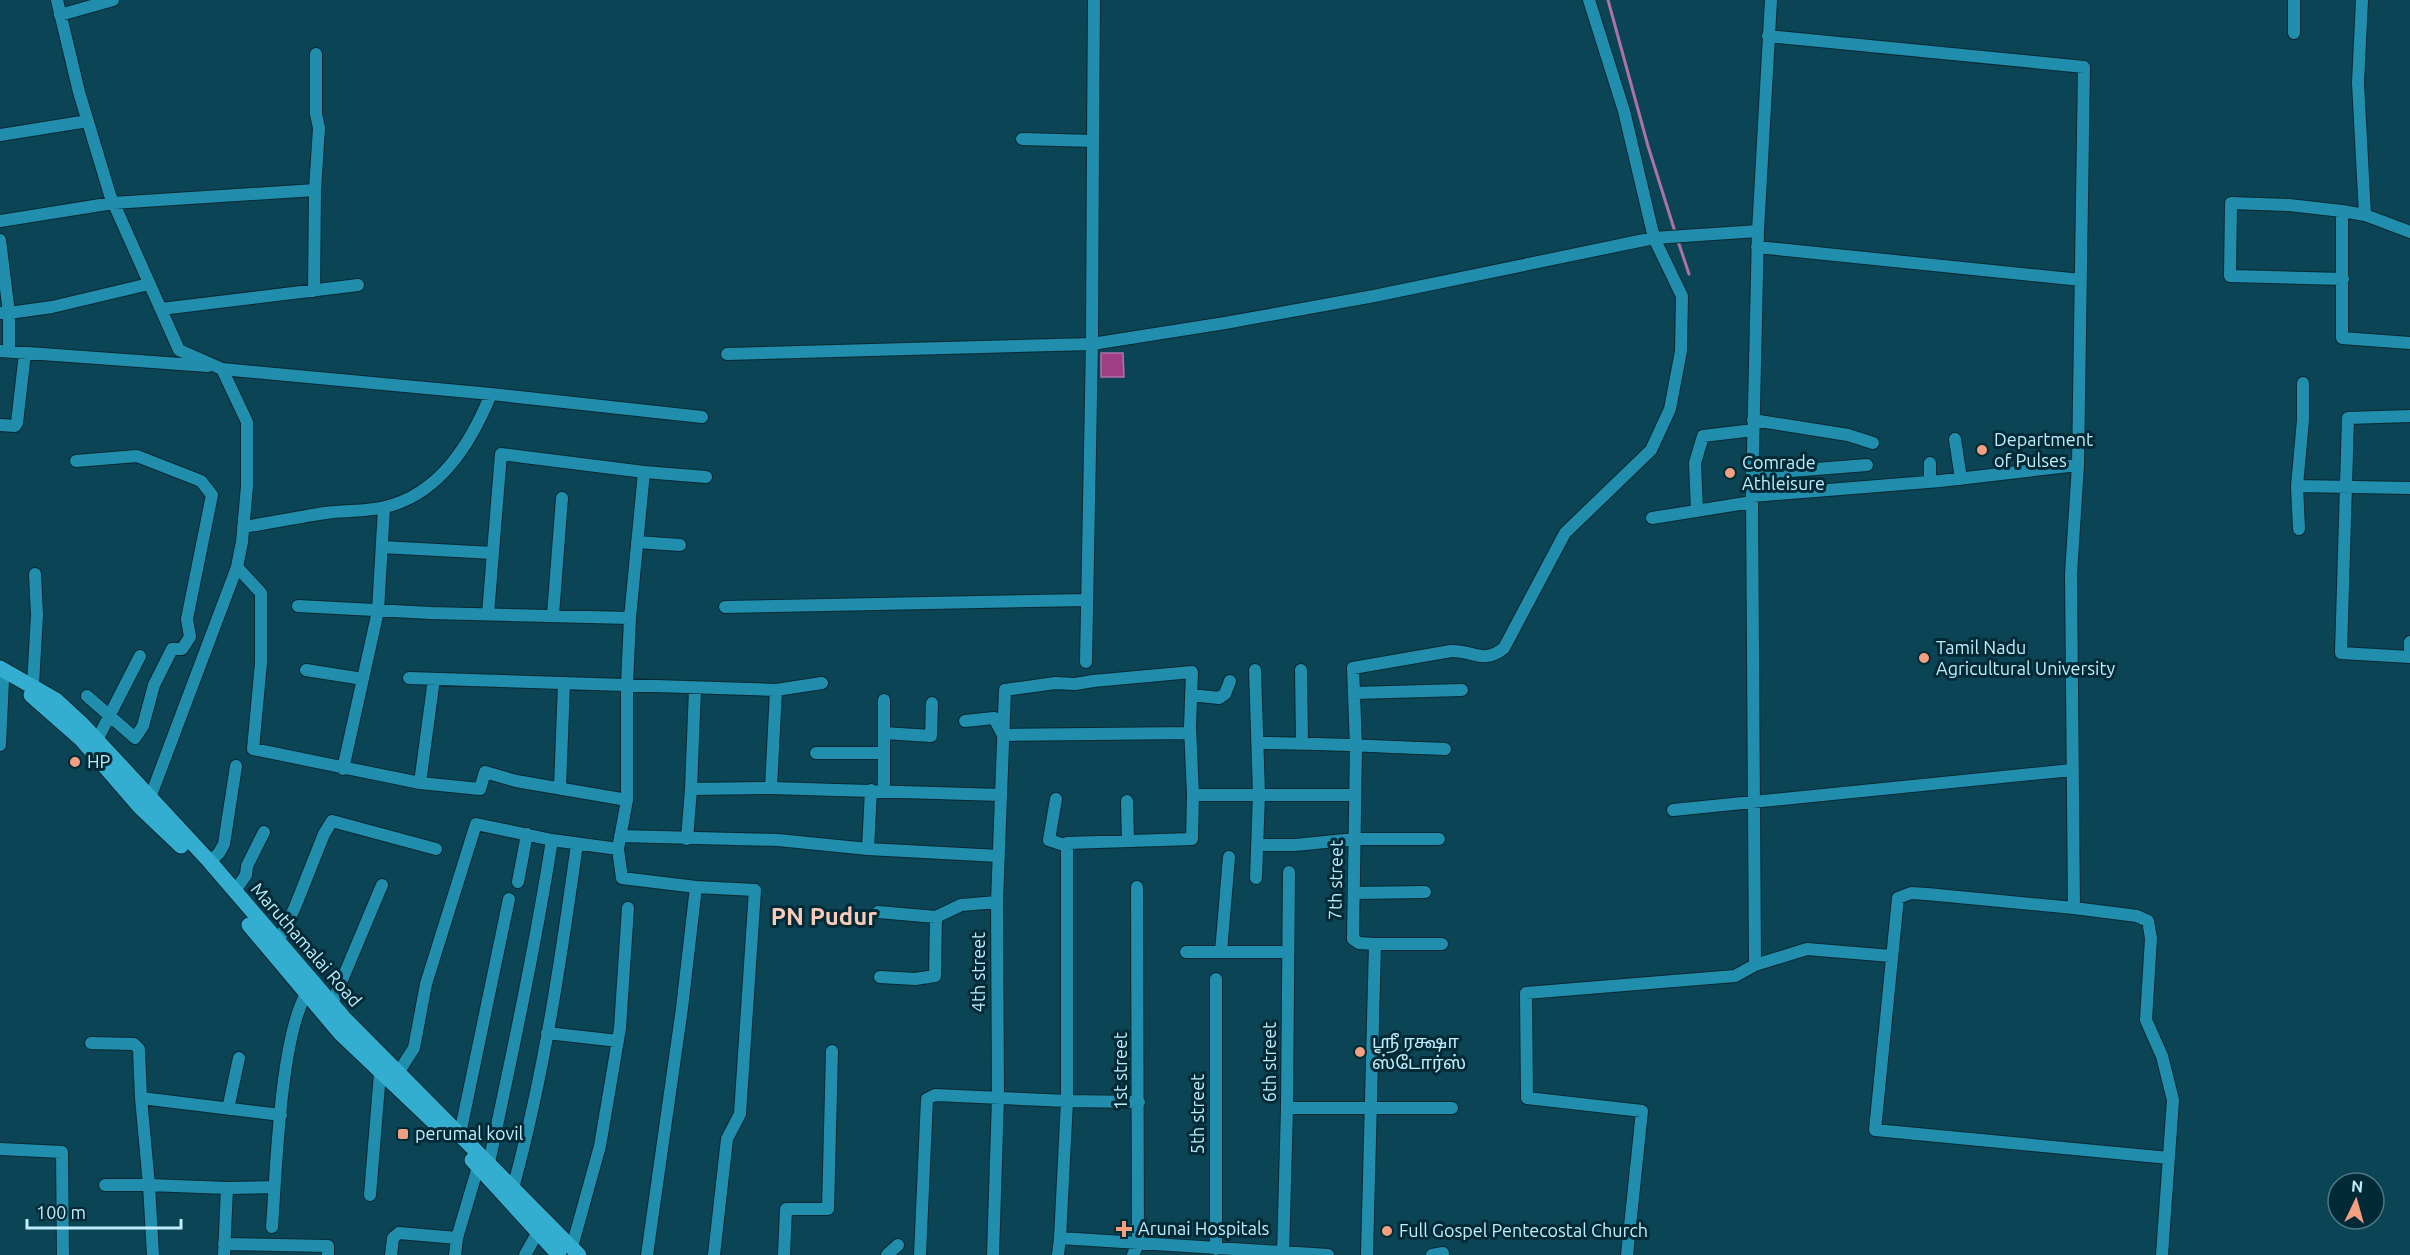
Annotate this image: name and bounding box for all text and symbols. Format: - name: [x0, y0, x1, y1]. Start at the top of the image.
- place label: Department of Pulses: [1994, 429, 2093, 470]
- marker: Department of Pulses: [1975, 443, 1989, 457]
- place label: Comrade Athleisure: [1742, 452, 1825, 493]
- marker: Comrade Athleisure: [1723, 466, 1737, 480]
- place label: Tamil Nadu Agricultural University: [1936, 637, 2116, 678]
- marker: Tamil Nadu Agricultural University: [1917, 651, 1931, 665]
- place label: HP: [87, 751, 111, 771]
- marker: HP: [68, 755, 82, 769]
- street label: 7th street: [1324, 840, 1346, 920]
- street label: Maruthamalai Road: [248, 878, 366, 1010]
- district label: PN Pudur: [771, 903, 877, 930]
- street label: 4th street: [968, 932, 988, 1012]
- street label: 6th street: [1259, 1022, 1279, 1102]
- place label: ஶ்ரீ ரக்ஷா ஸ்டோர்ஸ்: [1372, 1031, 1466, 1073]
- street label: 1st street: [1110, 1032, 1130, 1110]
- marker: ஶ்ரீ ரக்ஷா ஸ்டோர்ஸ்: [1353, 1045, 1367, 1059]
- street label: 5th street: [1187, 1074, 1207, 1154]
- place label: perumal kovil: [415, 1123, 524, 1143]
- marker: perumal kovil: [396, 1127, 410, 1141]
- north arrow: [2326, 1171, 2386, 1231]
- text: N: [2351, 1177, 2364, 1196]
- scale bar: [27, 1192, 182, 1230]
- text: 100 m: [36, 1202, 86, 1222]
- place label: Arunai Hospitals: [1138, 1218, 1270, 1238]
- marker: Arunai Hospitals: [1115, 1220, 1133, 1238]
- place label: Full Gospel Pentecostal Church: [1399, 1220, 1648, 1240]
- marker: Full Gospel Pentecostal Church: [1380, 1224, 1394, 1238]

